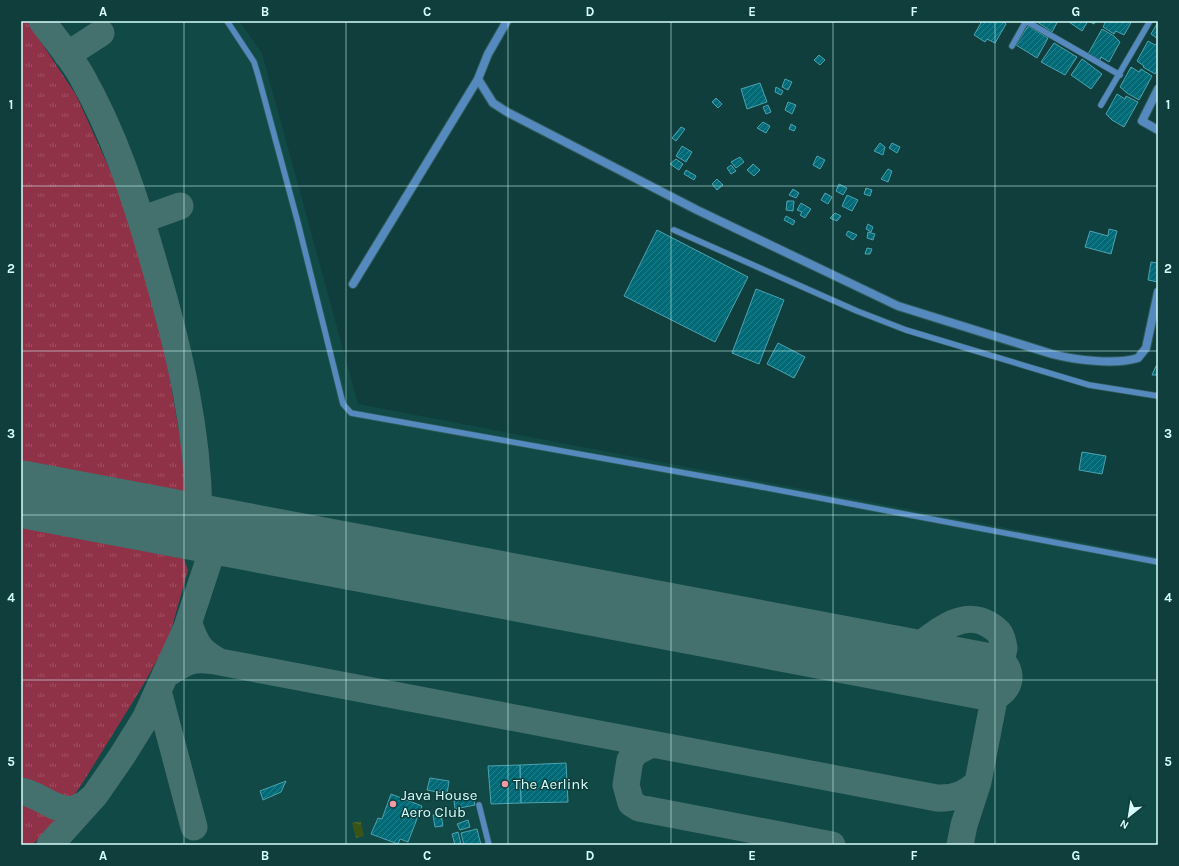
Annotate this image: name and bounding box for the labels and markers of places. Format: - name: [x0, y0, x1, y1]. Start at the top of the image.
- place label: The Aerlink: [513, 775, 589, 793]
- marker: The Aerlink: [500, 779, 510, 789]
- place label: Java House Aero Club: [401, 786, 478, 821]
- marker: Java House Aero Club: [388, 799, 398, 809]

